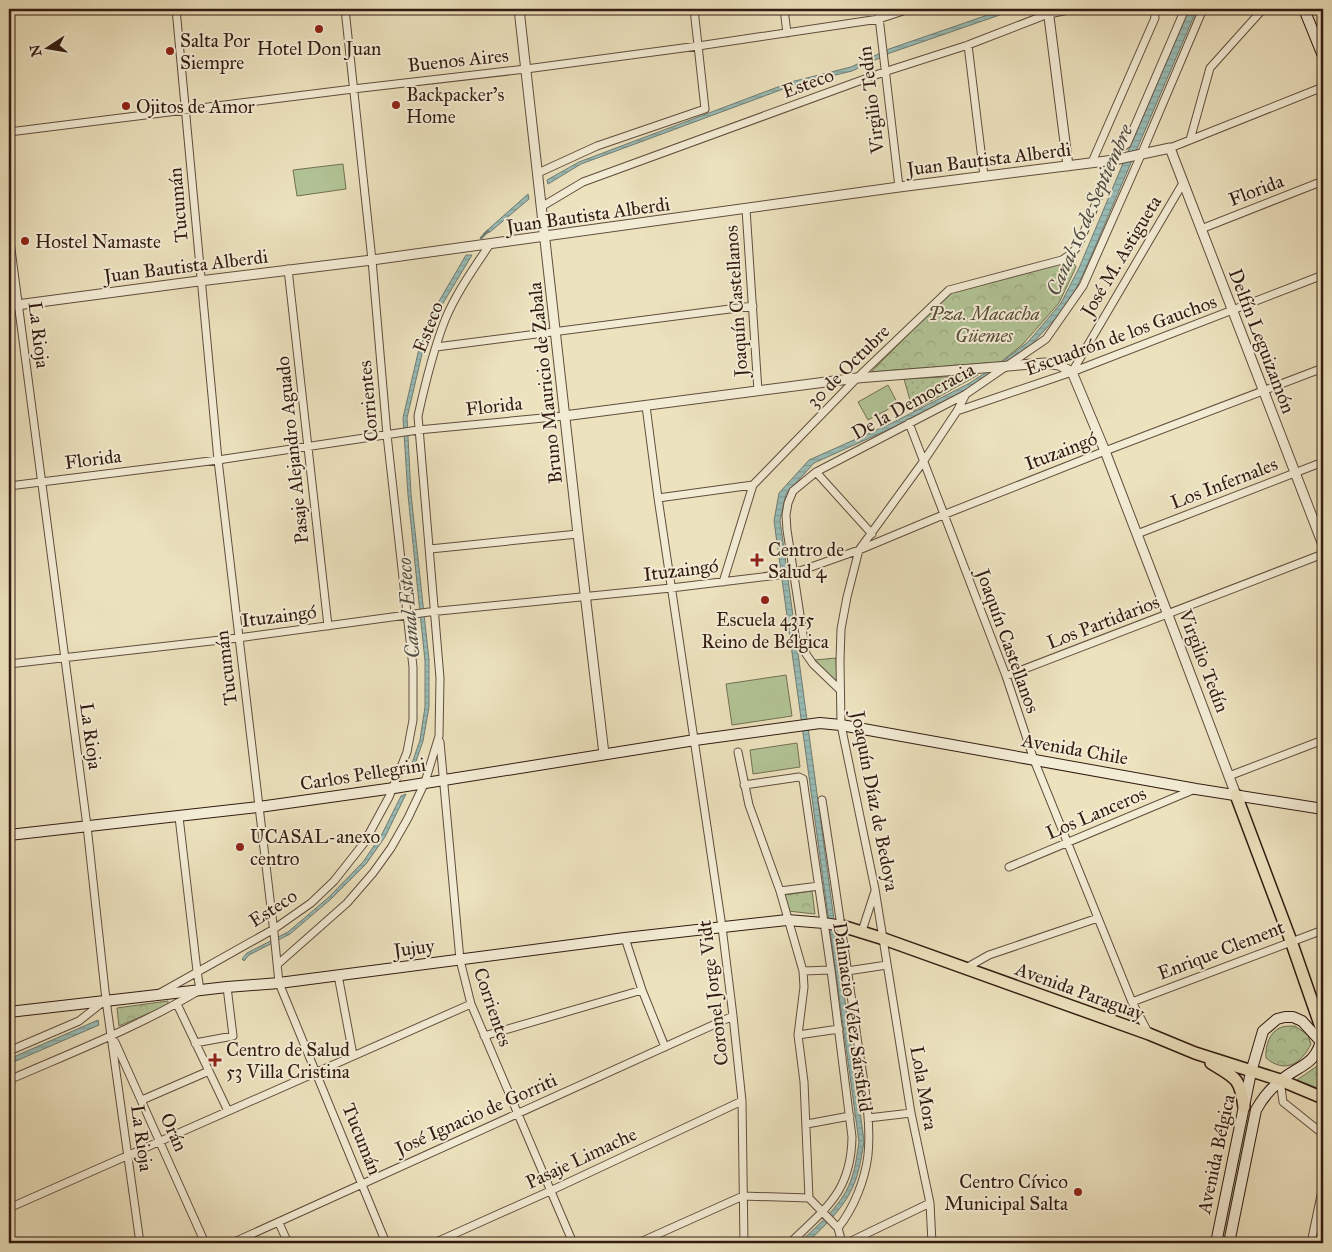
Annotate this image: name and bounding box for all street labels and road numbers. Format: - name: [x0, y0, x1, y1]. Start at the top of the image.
- street label: Buenos Aires: [406, 43, 510, 77]
- street label: Virgilio Tedín: [853, 45, 890, 156]
- street label: Esteco: [779, 63, 837, 103]
- street label: Juan Bautista Alberdi: [904, 138, 1072, 182]
- street label: Tucumán: [163, 167, 193, 243]
- street label: Florida: [1225, 169, 1288, 211]
- street label: José M. Astigueta: [1075, 190, 1168, 323]
- street label: Juan Bautista Alberdi: [503, 192, 671, 239]
- street label: Joaquín Castellanos: [719, 224, 754, 379]
- street label: Juan Bautista Alberdi: [101, 245, 269, 289]
- street label: Delfín Leguizamón: [1223, 265, 1300, 417]
- street label: Bruno Mauricio de Zabala: [523, 280, 567, 485]
- street label: Escuadrón de los Gauchos: [1022, 290, 1220, 380]
- street label: Esteco: [408, 298, 448, 356]
- street label: La Rioja: [24, 300, 55, 371]
- street label: 30 de Octubre: [802, 320, 894, 412]
- street label: Pasaje Alejandro Aguado: [271, 355, 314, 545]
- street label: De la Democracia: [847, 357, 979, 444]
- street label: Corrientes: [353, 359, 383, 443]
- street label: Florida: [464, 391, 524, 420]
- street label: Ituzaingó: [1022, 427, 1101, 476]
- street label: Florida: [63, 444, 124, 474]
- street label: Los Infernales: [1167, 452, 1281, 514]
- street label: Ituzaingó: [642, 554, 720, 587]
- street label: Joaquín Castellanos: [970, 564, 1045, 717]
- street label: Los Partidarios: [1043, 590, 1163, 654]
- street label: Ituzaingó: [240, 600, 318, 633]
- street label: Virgilio Tedín: [1173, 605, 1234, 716]
- street label: Tucumán: [210, 629, 242, 707]
- street label: La Rioja: [75, 701, 107, 772]
- street label: Joaquín Díaz de Bedoya: [845, 707, 904, 894]
- street label: Avenida Chile: [1019, 728, 1130, 770]
- street label: Carlos Pellegrini: [298, 753, 428, 796]
- street label: Los Lanceros: [1042, 782, 1150, 844]
- street label: Esteco: [245, 884, 302, 932]
- street label: Enrique Clement: [1154, 915, 1288, 986]
- street label: Coronel Jorge Vidt: [693, 919, 734, 1067]
- street label: Dalmacio Vélez Sársfield: [828, 921, 878, 1114]
- street label: Jujuy: [390, 934, 437, 963]
- street label: Avenida Paraguay: [1011, 957, 1149, 1026]
- street label: Corrientes: [469, 965, 517, 1049]
- street label: Lola Mora: [905, 1044, 943, 1133]
- street label: José Ignacio de Gorriti: [390, 1068, 561, 1162]
- street label: Avenida Bélgica: [1192, 1091, 1241, 1217]
- street label: Tucumán: [337, 1100, 387, 1178]
- street label: La Rioja: [126, 1103, 158, 1174]
- street label: Orán: [155, 1109, 193, 1155]
- street label: Pasaje Limache: [522, 1122, 640, 1194]

